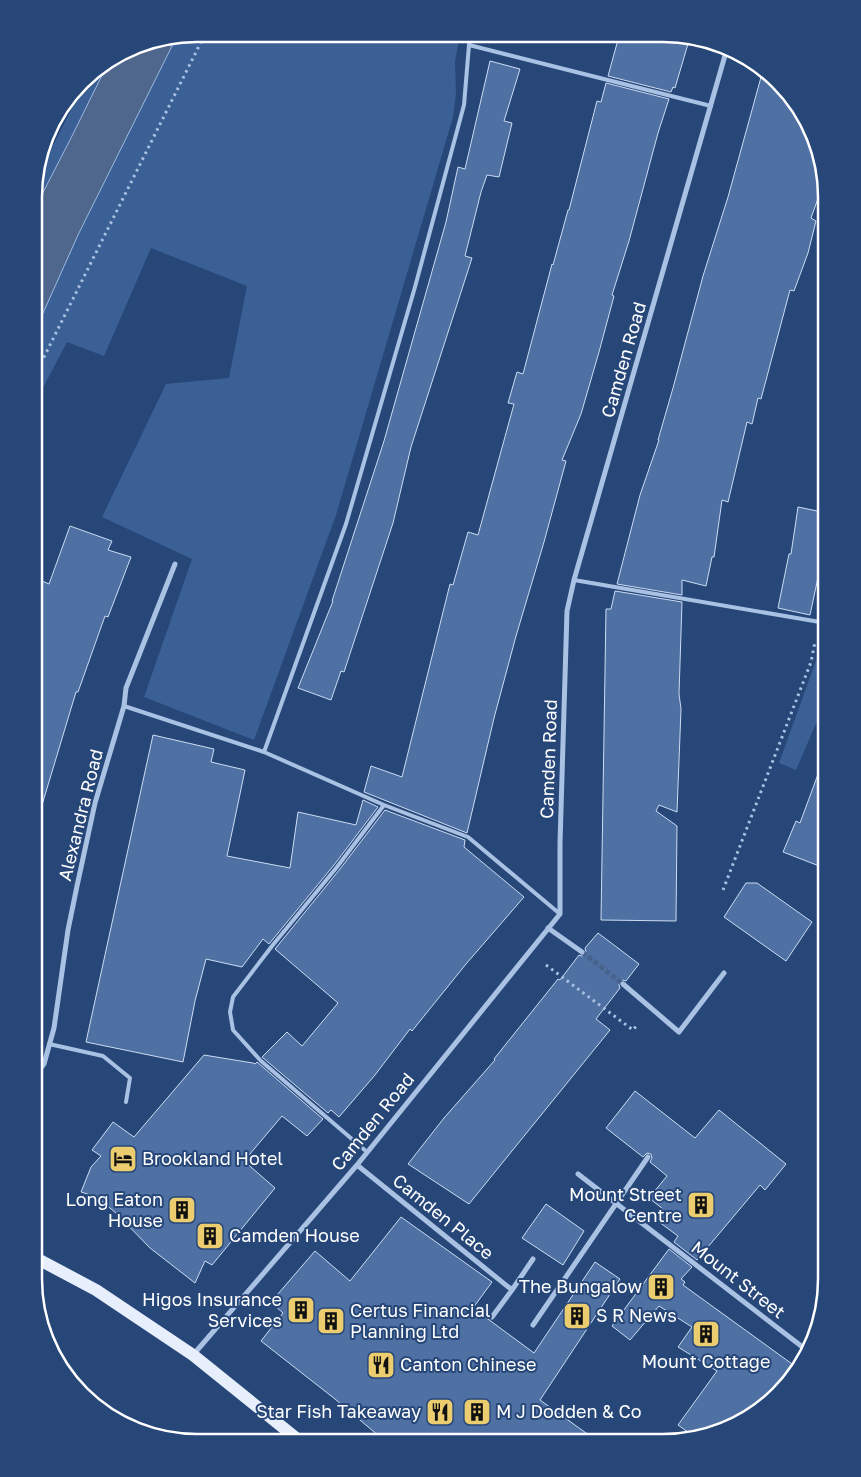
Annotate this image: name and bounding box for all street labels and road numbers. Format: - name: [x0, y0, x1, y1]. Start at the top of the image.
- street label: Camden Road: [596, 299, 650, 420]
- street label: Camden Road: [535, 699, 561, 819]
- street label: Alexandra Road: [53, 747, 107, 883]
- street label: Camden Road: [326, 1068, 418, 1175]
- street label: Camden Place: [389, 1169, 498, 1264]
- street label: Mount Street: [687, 1236, 790, 1323]

